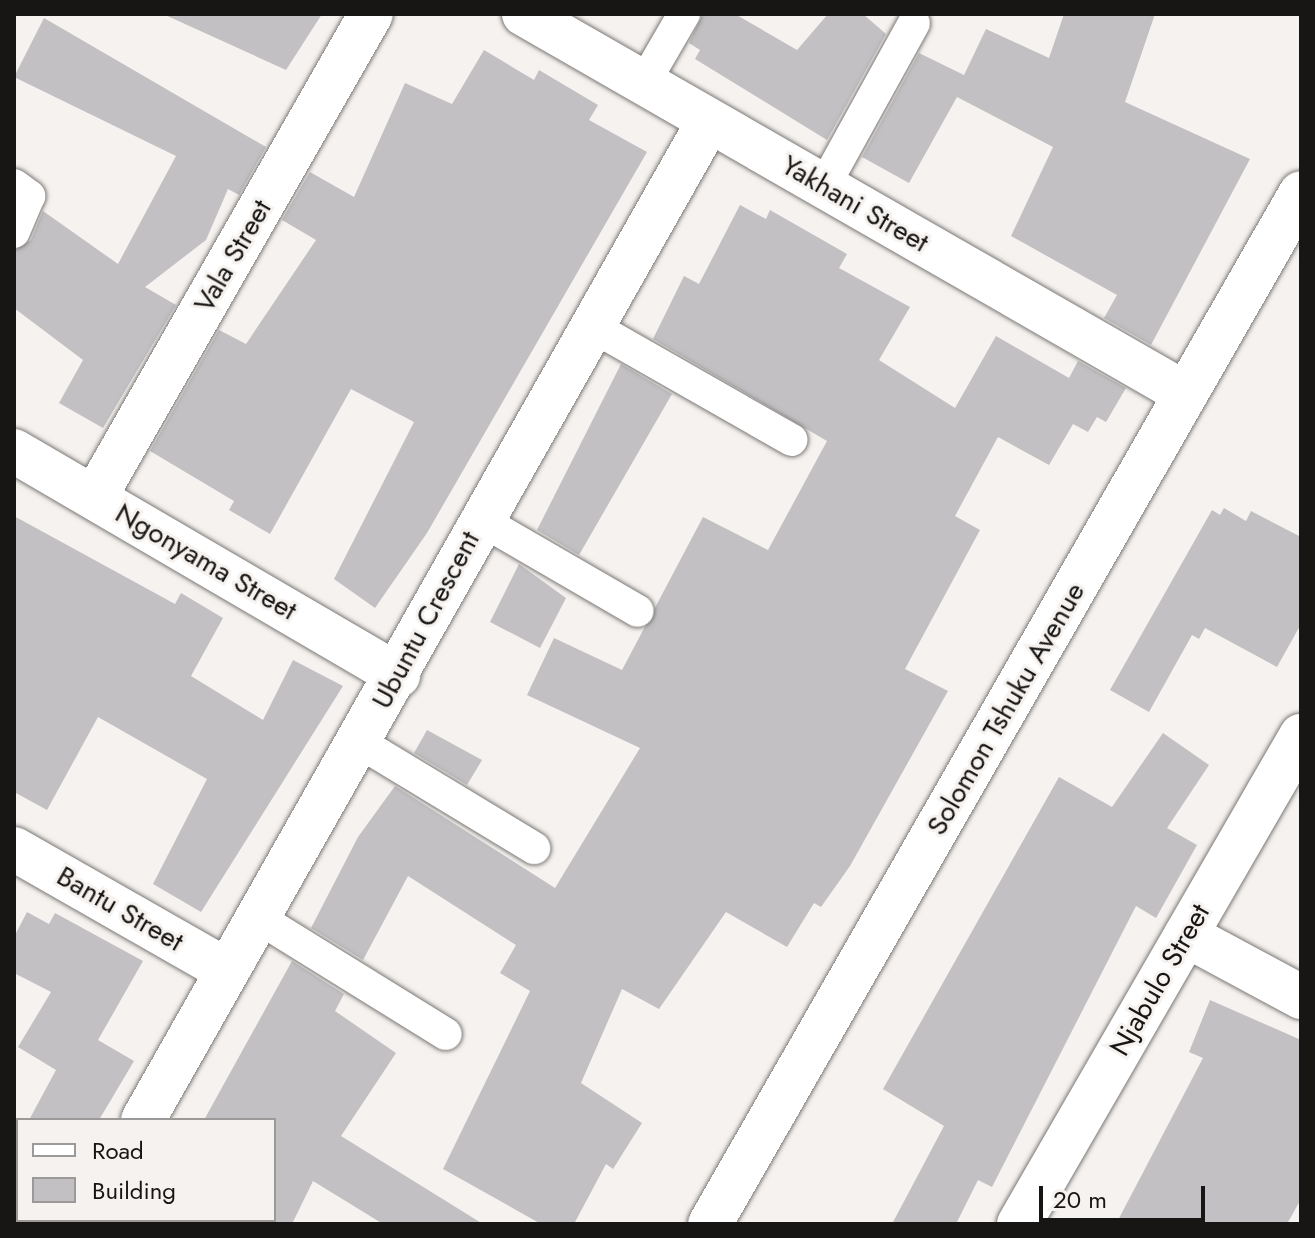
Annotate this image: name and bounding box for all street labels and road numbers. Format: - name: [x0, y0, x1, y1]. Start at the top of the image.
- street label: Yakhani Street: [776, 148, 934, 260]
- street label: Vala Street: [187, 194, 279, 318]
- street label: Ngonyama Street: [109, 496, 303, 628]
- street label: Ubuntu Crescent: [365, 526, 487, 714]
- street label: Solomon Tshuku Avenue: [920, 577, 1092, 841]
- street label: Bantu Street: [51, 859, 189, 959]
- street label: Njabulo Street: [1103, 898, 1217, 1062]

